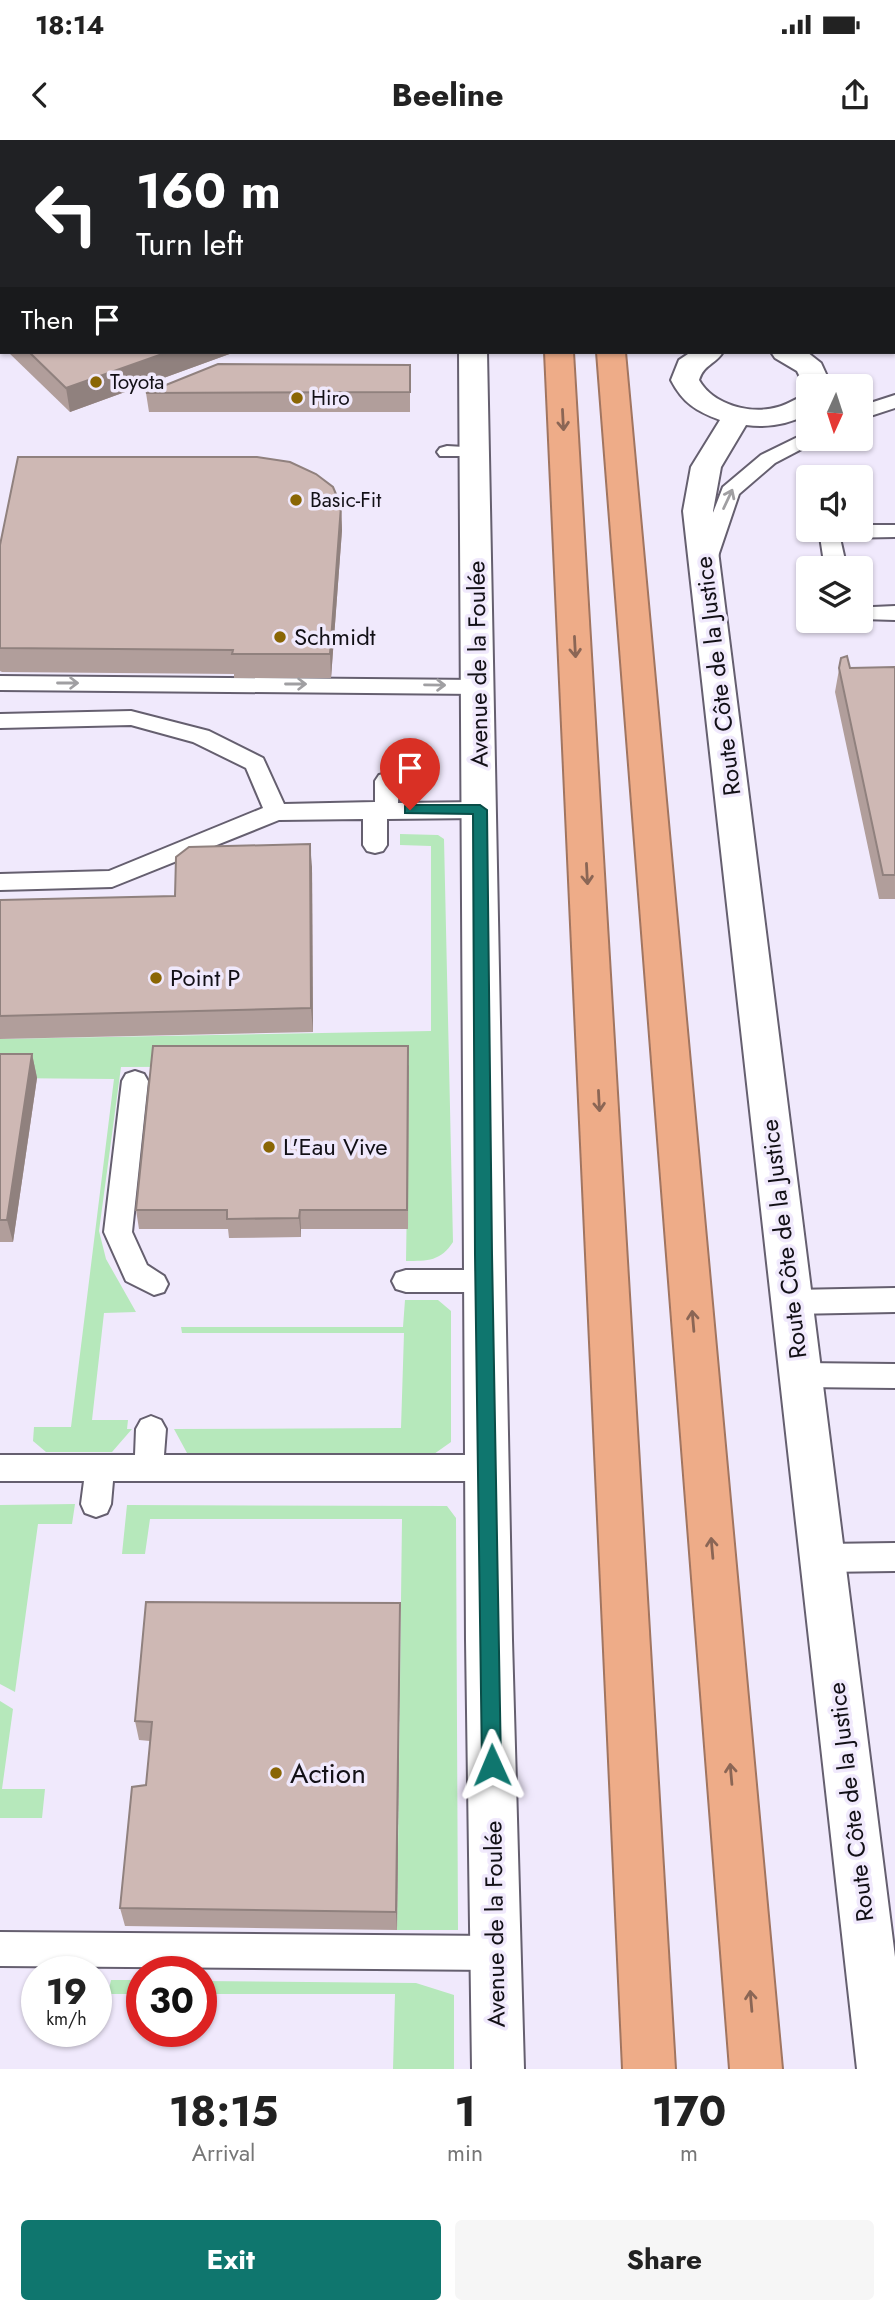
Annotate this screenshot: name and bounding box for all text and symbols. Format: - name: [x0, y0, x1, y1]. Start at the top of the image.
- text: 18:14: [35, 6, 104, 44]
- text: Beeline: [391, 72, 504, 118]
- icon: back: [21, 76, 59, 114]
- icon: share: [836, 76, 874, 114]
- text: 160 m: [136, 156, 281, 226]
- icon: left: [21, 168, 112, 259]
- text: Turn left: [136, 221, 243, 267]
- text: Then: [21, 301, 74, 339]
- icon: arrive: [88, 301, 126, 339]
- place label: Toyota: [110, 367, 164, 397]
- marker: Toyota: [88, 374, 104, 390]
- north arrow: [796, 374, 873, 452]
- map controls: [796, 374, 873, 633]
- place label: Hiro: [311, 383, 350, 413]
- marker: Hiro: [289, 390, 305, 406]
- one-way arrow: [557, 408, 570, 431]
- button: sound: [796, 465, 873, 542]
- place label: Basic-Fit: [310, 485, 381, 515]
- one-way arrow: [722, 489, 735, 510]
- marker: Basic-Fit: [288, 492, 304, 508]
- street label: Route Côte de la Justice: [685, 554, 750, 798]
- button: layers: [796, 556, 873, 633]
- street label: Avenue de la Foulée: [458, 560, 497, 768]
- place label: Schmidt: [294, 619, 376, 654]
- marker: Schmidt: [272, 629, 288, 645]
- one-way arrow: [569, 635, 582, 658]
- one-way arrow: [56, 676, 79, 690]
- one-way arrow: [284, 678, 307, 691]
- one-way arrow: [423, 679, 446, 692]
- pin: [380, 738, 440, 810]
- icon: arrive: [391, 749, 429, 787]
- one-way arrow: [580, 863, 593, 886]
- place label: Point P: [170, 960, 241, 995]
- marker: Point P: [148, 970, 164, 986]
- one-way arrow: [592, 1090, 605, 1113]
- street label: Route Côte de la Justice: [751, 1117, 816, 1361]
- place label: L'Eau Vive: [283, 1129, 388, 1164]
- marker: L'Eau Vive: [261, 1139, 277, 1155]
- one-way arrow: [686, 1310, 699, 1333]
- one-way arrow: [705, 1537, 718, 1559]
- street label: Route Côte de la Justice: [818, 1680, 883, 1924]
- position arrow: [455, 1728, 529, 1802]
- place label: Action: [290, 1753, 366, 1794]
- one-way arrow: [724, 1764, 737, 1786]
- marker: Action: [268, 1765, 284, 1781]
- street label: Avenue de la Foulée: [475, 1820, 514, 2028]
- speed limit sign: 30: [126, 1956, 217, 2047]
- text: 19: [46, 1967, 87, 2017]
- one-way arrow: [744, 1990, 757, 2013]
- text: km/h: [46, 2006, 87, 2032]
- text: 18:15: [169, 2081, 278, 2142]
- text: 1: [454, 2081, 476, 2142]
- text: 170: [652, 2081, 726, 2142]
- text: Arrival: [192, 2136, 255, 2170]
- text: min: [447, 2136, 483, 2170]
- text: m: [680, 2136, 698, 2170]
- button: Exit: [21, 2220, 441, 2300]
- button: Share: [455, 2220, 874, 2300]

